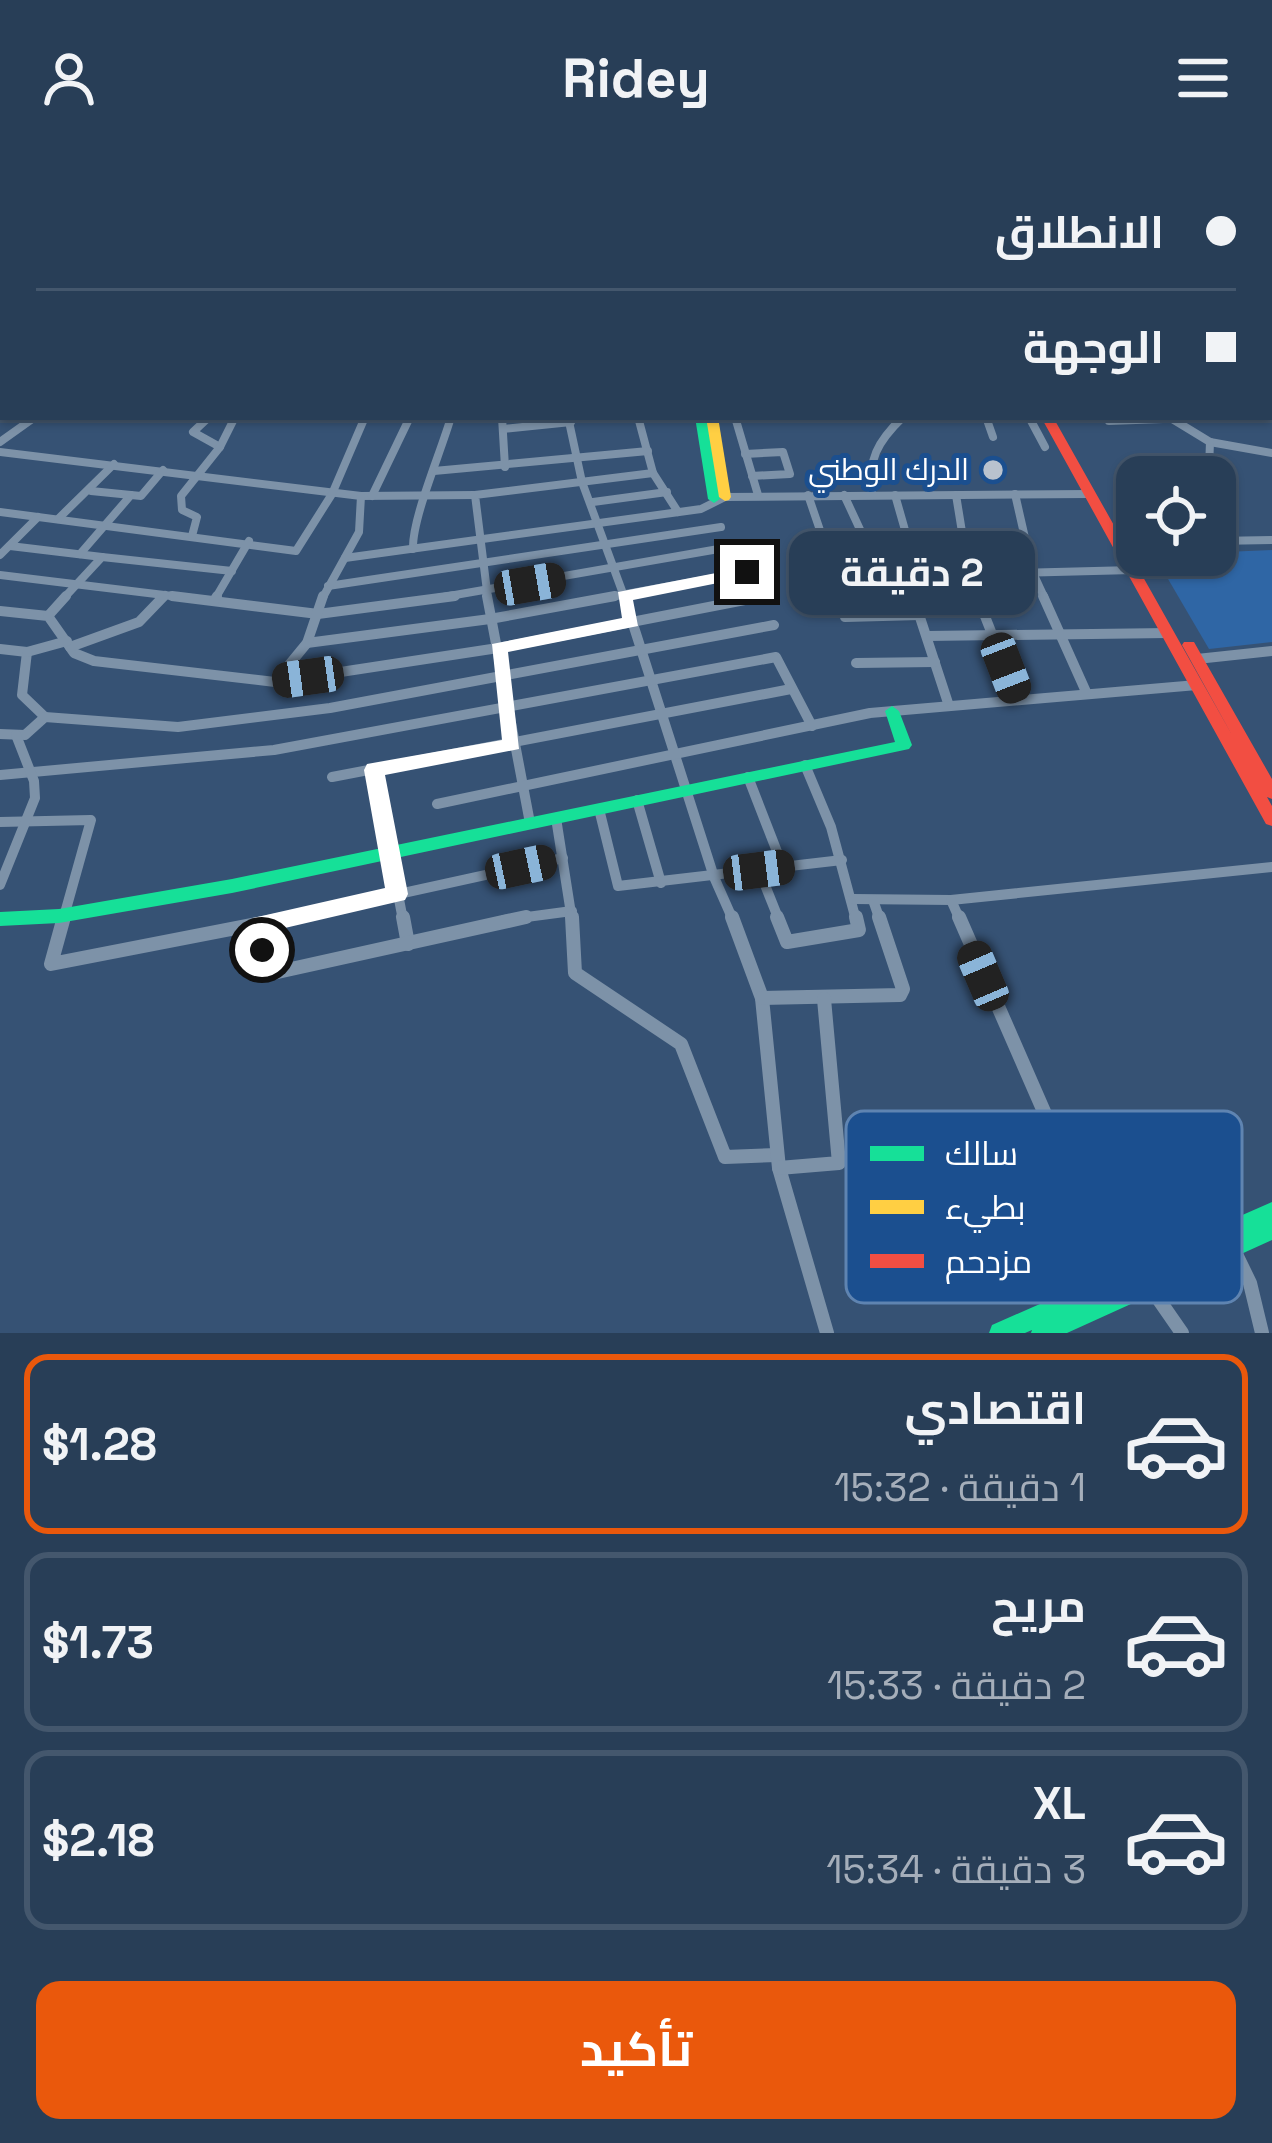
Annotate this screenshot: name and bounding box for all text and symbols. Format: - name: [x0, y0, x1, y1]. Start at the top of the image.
- text: Ridey: [562, 44, 710, 113]
- icon: person: [36, 45, 102, 111]
- icon: menu: [1170, 45, 1236, 111]
- text: الانطلاق: [995, 204, 1164, 261]
- text: الوجهة: [1023, 319, 1164, 376]
- place label: الدرك الوطني: [808, 450, 969, 493]
- map controls: [1116, 456, 1236, 576]
- button: locate: [1116, 456, 1236, 576]
- marker: الدرك الوطني: [980, 457, 1006, 483]
- callout: 2 دقيقة: [789, 530, 1035, 614]
- route end: [720, 545, 774, 599]
- text: 2 دقيقة: [840, 548, 984, 597]
- car: [491, 560, 569, 608]
- car: [976, 628, 1036, 708]
- car: [270, 654, 346, 700]
- car: [482, 842, 560, 892]
- car: [721, 848, 797, 892]
- route start: [235, 923, 289, 977]
- car: [952, 936, 1014, 1016]
- legend: [846, 1111, 1242, 1303]
- text: سالك: [945, 1133, 1018, 1175]
- text: بطيء: [945, 1187, 1026, 1233]
- text: مزدحم: [945, 1241, 1032, 1284]
- text: اقتصادي: [905, 1380, 1086, 1437]
- icon: car: [1122, 1390, 1230, 1498]
- text: $1.28: [42, 1416, 157, 1473]
- text: 1 دقيقة · 15:32: [834, 1463, 1086, 1512]
- text: مريح: [991, 1578, 1086, 1635]
- icon: car: [1122, 1588, 1230, 1696]
- text: $1.73: [42, 1614, 154, 1671]
- text: 2 دقيقة · 15:33: [827, 1661, 1086, 1710]
- text: XL: [1033, 1775, 1086, 1832]
- icon: car: [1122, 1786, 1230, 1894]
- text: $2.18: [42, 1812, 154, 1869]
- text: 3 دقيقة · 15:34: [826, 1845, 1086, 1894]
- button: تأكيد: [36, 1981, 1236, 2119]

